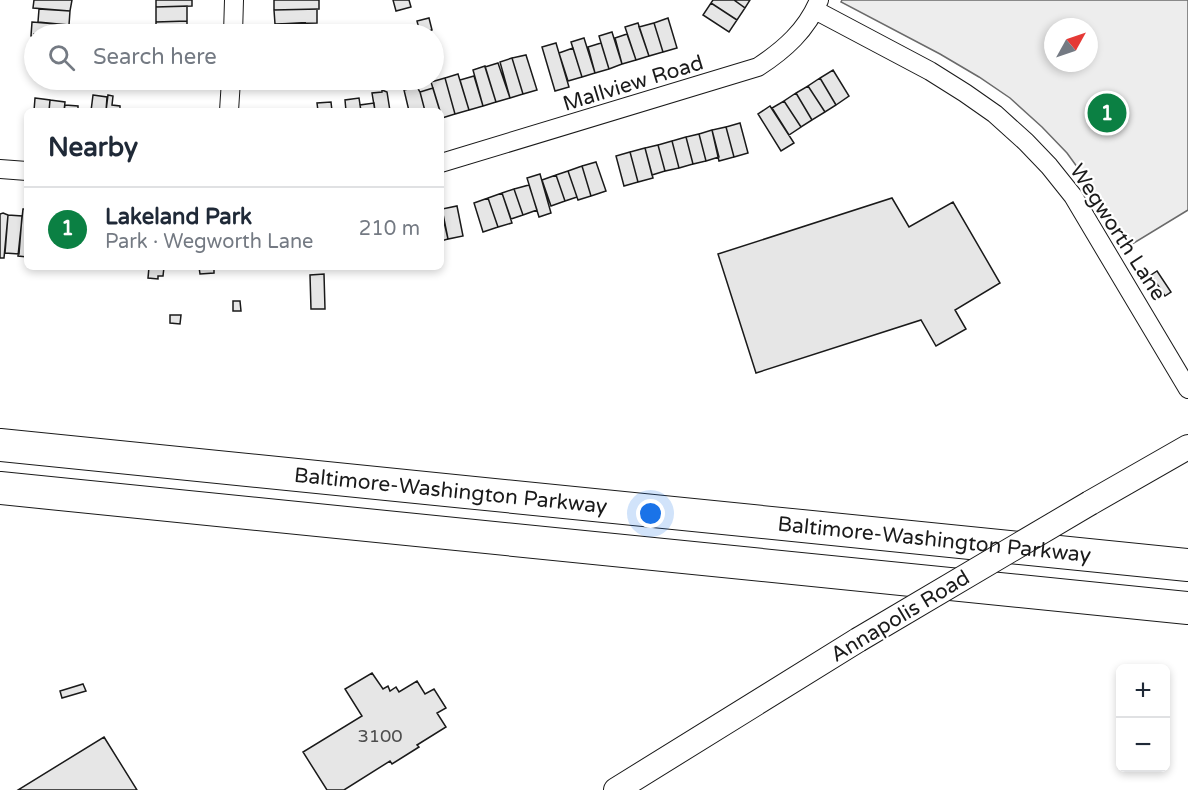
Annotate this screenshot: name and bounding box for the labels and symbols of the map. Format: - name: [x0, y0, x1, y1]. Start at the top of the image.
- north arrow: [1044, 18, 1098, 72]
- street label: Mallview Road: [560, 50, 706, 117]
- pin: 1: [1088, 90, 1126, 136]
- street label: Wegworth Lane: [1064, 159, 1171, 305]
- street label: Baltimore-Washington Parkway: [293, 463, 609, 519]
- your location: [636, 499, 665, 528]
- street label: Baltimore-Washington Parkway: [776, 512, 1092, 568]
- street label: Annapolis Road: [826, 565, 974, 668]
- house number: 3100: [357, 725, 403, 747]

